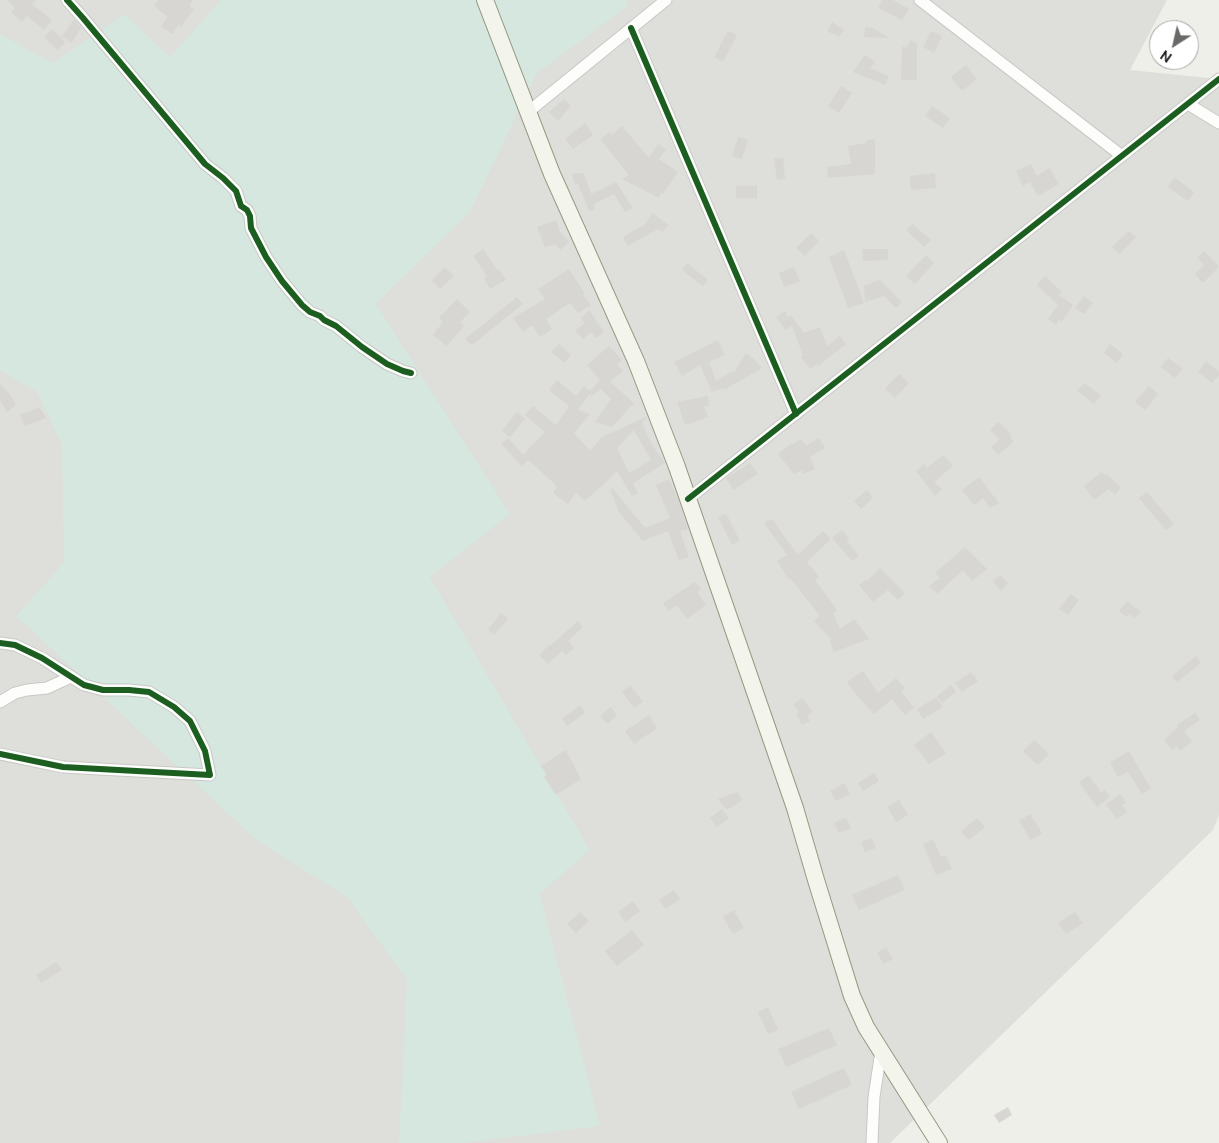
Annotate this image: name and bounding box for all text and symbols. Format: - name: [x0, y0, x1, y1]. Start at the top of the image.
- north arrow: [1149, 20, 1199, 70]
- text: N: [1157, 47, 1175, 66]

